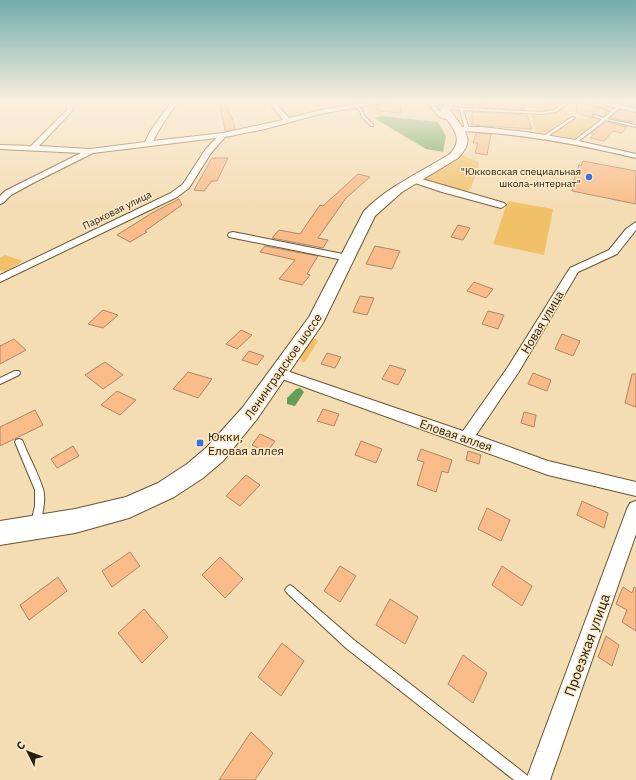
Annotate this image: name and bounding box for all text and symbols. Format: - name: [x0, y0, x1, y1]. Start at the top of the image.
- place label: "Юкковская специальная школа-интернат": [461, 165, 581, 190]
- marker: "Юкковская специальная школа-интернат": [584, 172, 594, 182]
- street label: Парковая улица: [80, 187, 154, 232]
- street label: Новая улица: [517, 287, 567, 356]
- street label: Ленинградское шоссе: [241, 310, 325, 422]
- street label: Еловая аллея: [418, 416, 494, 454]
- place label: Юкки, Еловая аллея: [208, 429, 284, 458]
- marker: Юкки, Еловая аллея: [195, 438, 205, 448]
- street label: Проезжая улица: [560, 591, 614, 699]
- north arrow: [8, 732, 48, 772]
- text: С: [13, 738, 28, 753]

